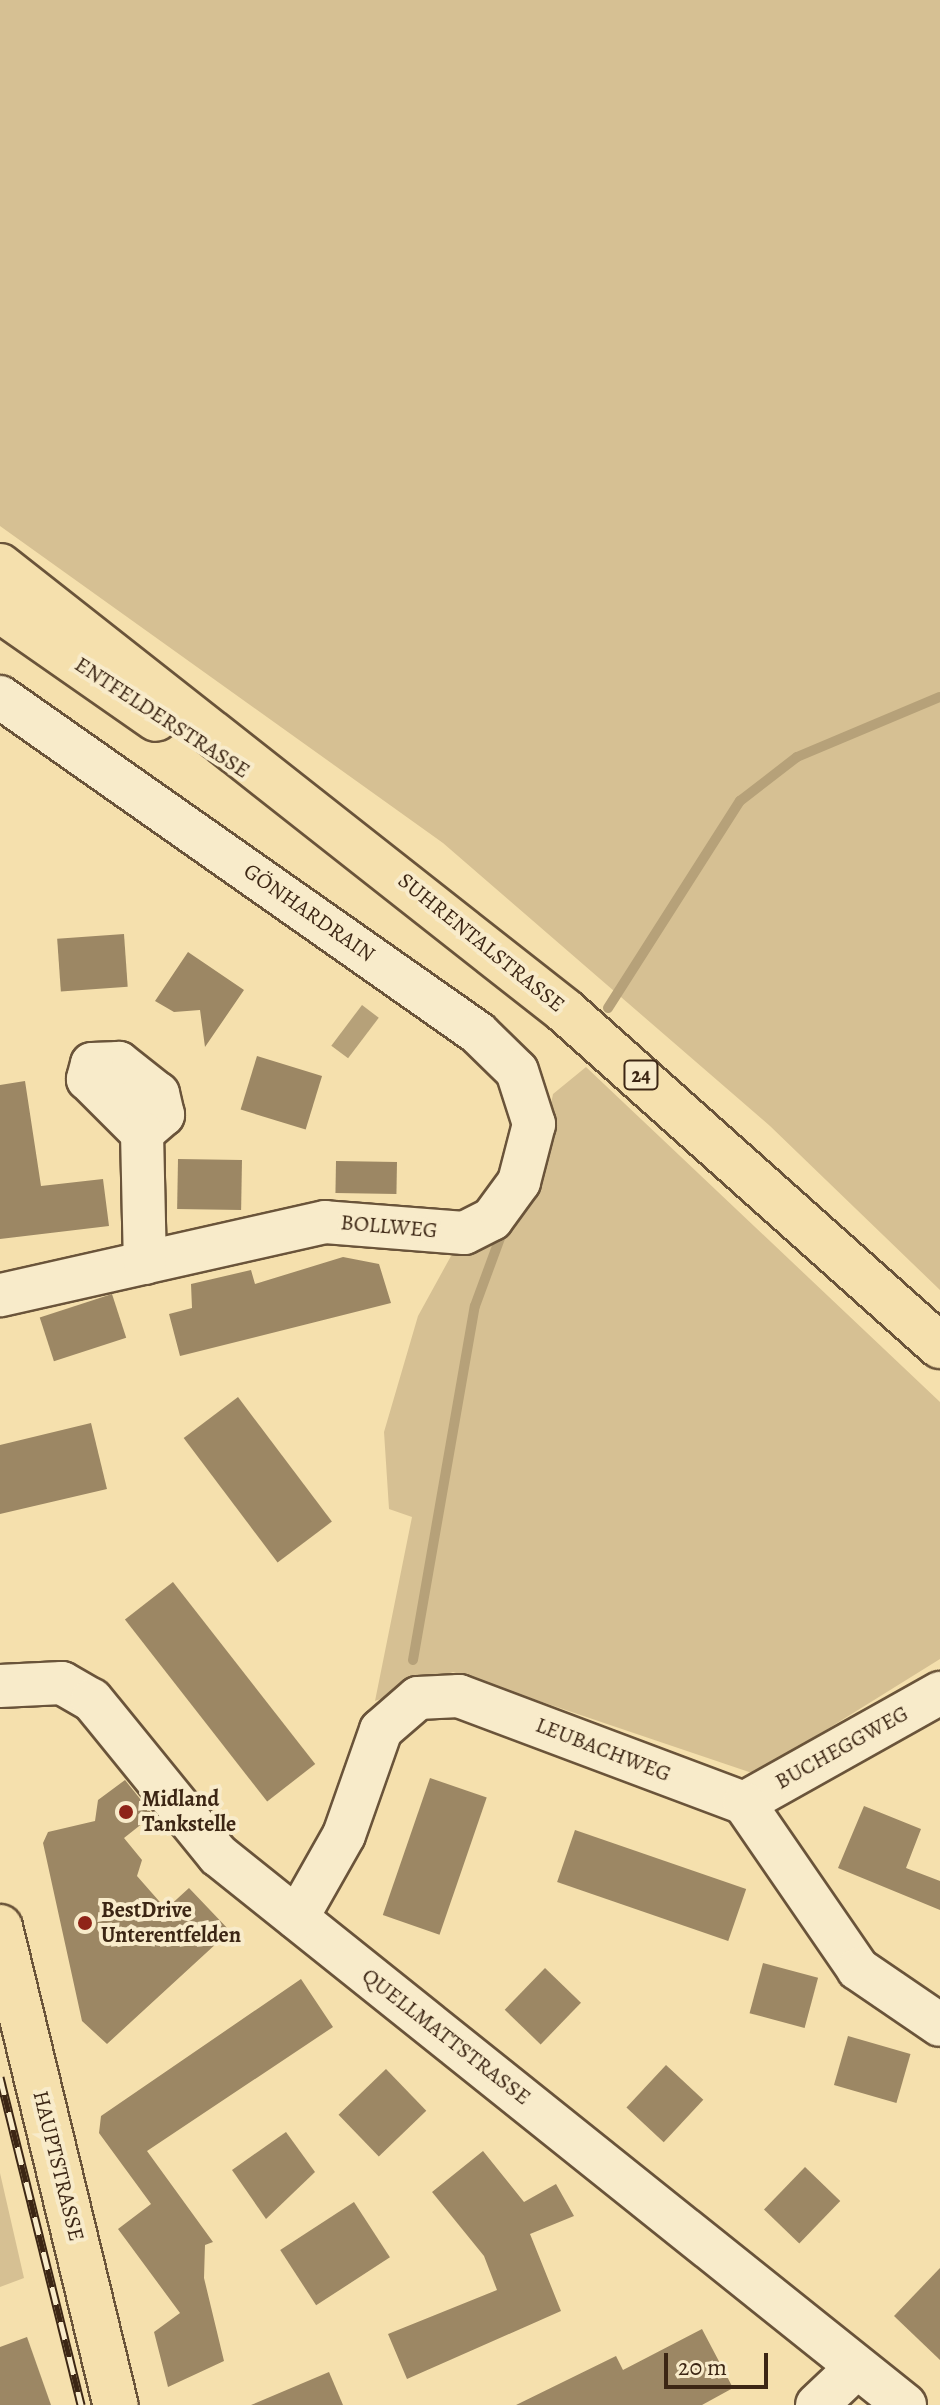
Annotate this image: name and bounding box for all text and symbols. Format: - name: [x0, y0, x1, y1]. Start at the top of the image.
- street label: ENTFELDERSTRASSE: [69, 651, 255, 785]
- street label: GÖNHARDRAIN: [238, 858, 380, 968]
- street label: SUHRENTALSTRASSE: [392, 868, 570, 1018]
- road number: 24: [623, 1059, 659, 1091]
- street label: BOLLWEG: [339, 1210, 439, 1244]
- street label: BUCHEGGWEG: [771, 1701, 913, 1795]
- street label: LEUBACHWEG: [532, 1712, 674, 1788]
- place label: Midland Tankstelle: [142, 1786, 236, 1838]
- marker: Midland Tankstelle: [117, 1803, 135, 1821]
- place label: BestDrive Unterentfelden: [101, 1897, 241, 1948]
- marker: BestDrive Unterentfelden: [76, 1914, 94, 1932]
- street label: QUELLMATTSTRASSE: [356, 1963, 536, 2111]
- street label: HAUPTSTRASSE: [27, 2088, 89, 2244]
- scale bar: [668, 2337, 772, 2387]
- text: 20 m: [678, 2351, 727, 2383]

